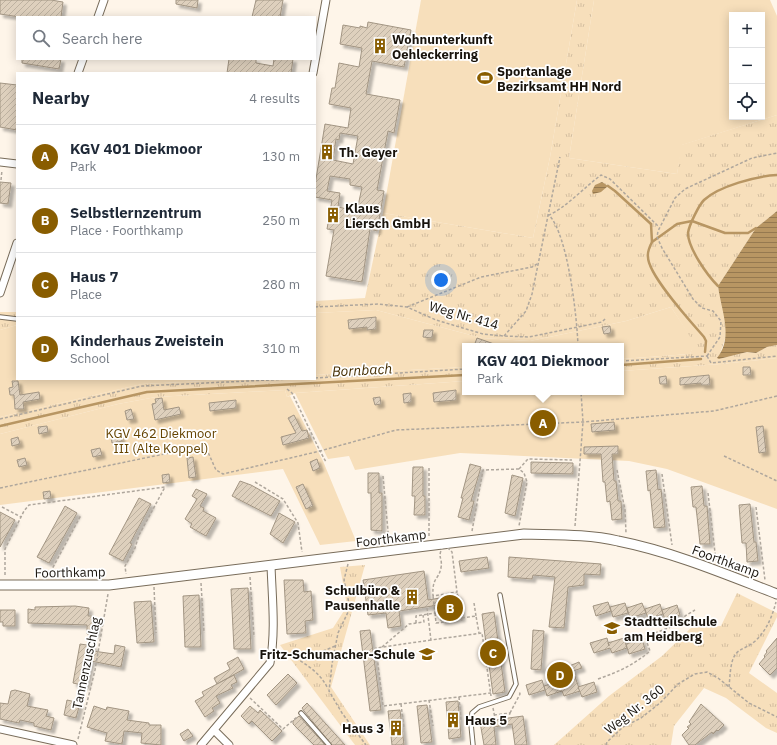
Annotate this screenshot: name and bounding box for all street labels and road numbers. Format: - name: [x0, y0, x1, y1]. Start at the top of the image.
- street label: Weg Nr. 414: [427, 297, 501, 334]
- street label: Foorthkamp: [355, 526, 427, 551]
- street label: Foorthkamp: [690, 541, 762, 582]
- street label: Foorthkamp: [34, 563, 106, 582]
- street label: Tannenzuschlag: [68, 615, 105, 711]
- street label: Weg Nr. 360: [601, 681, 668, 738]

